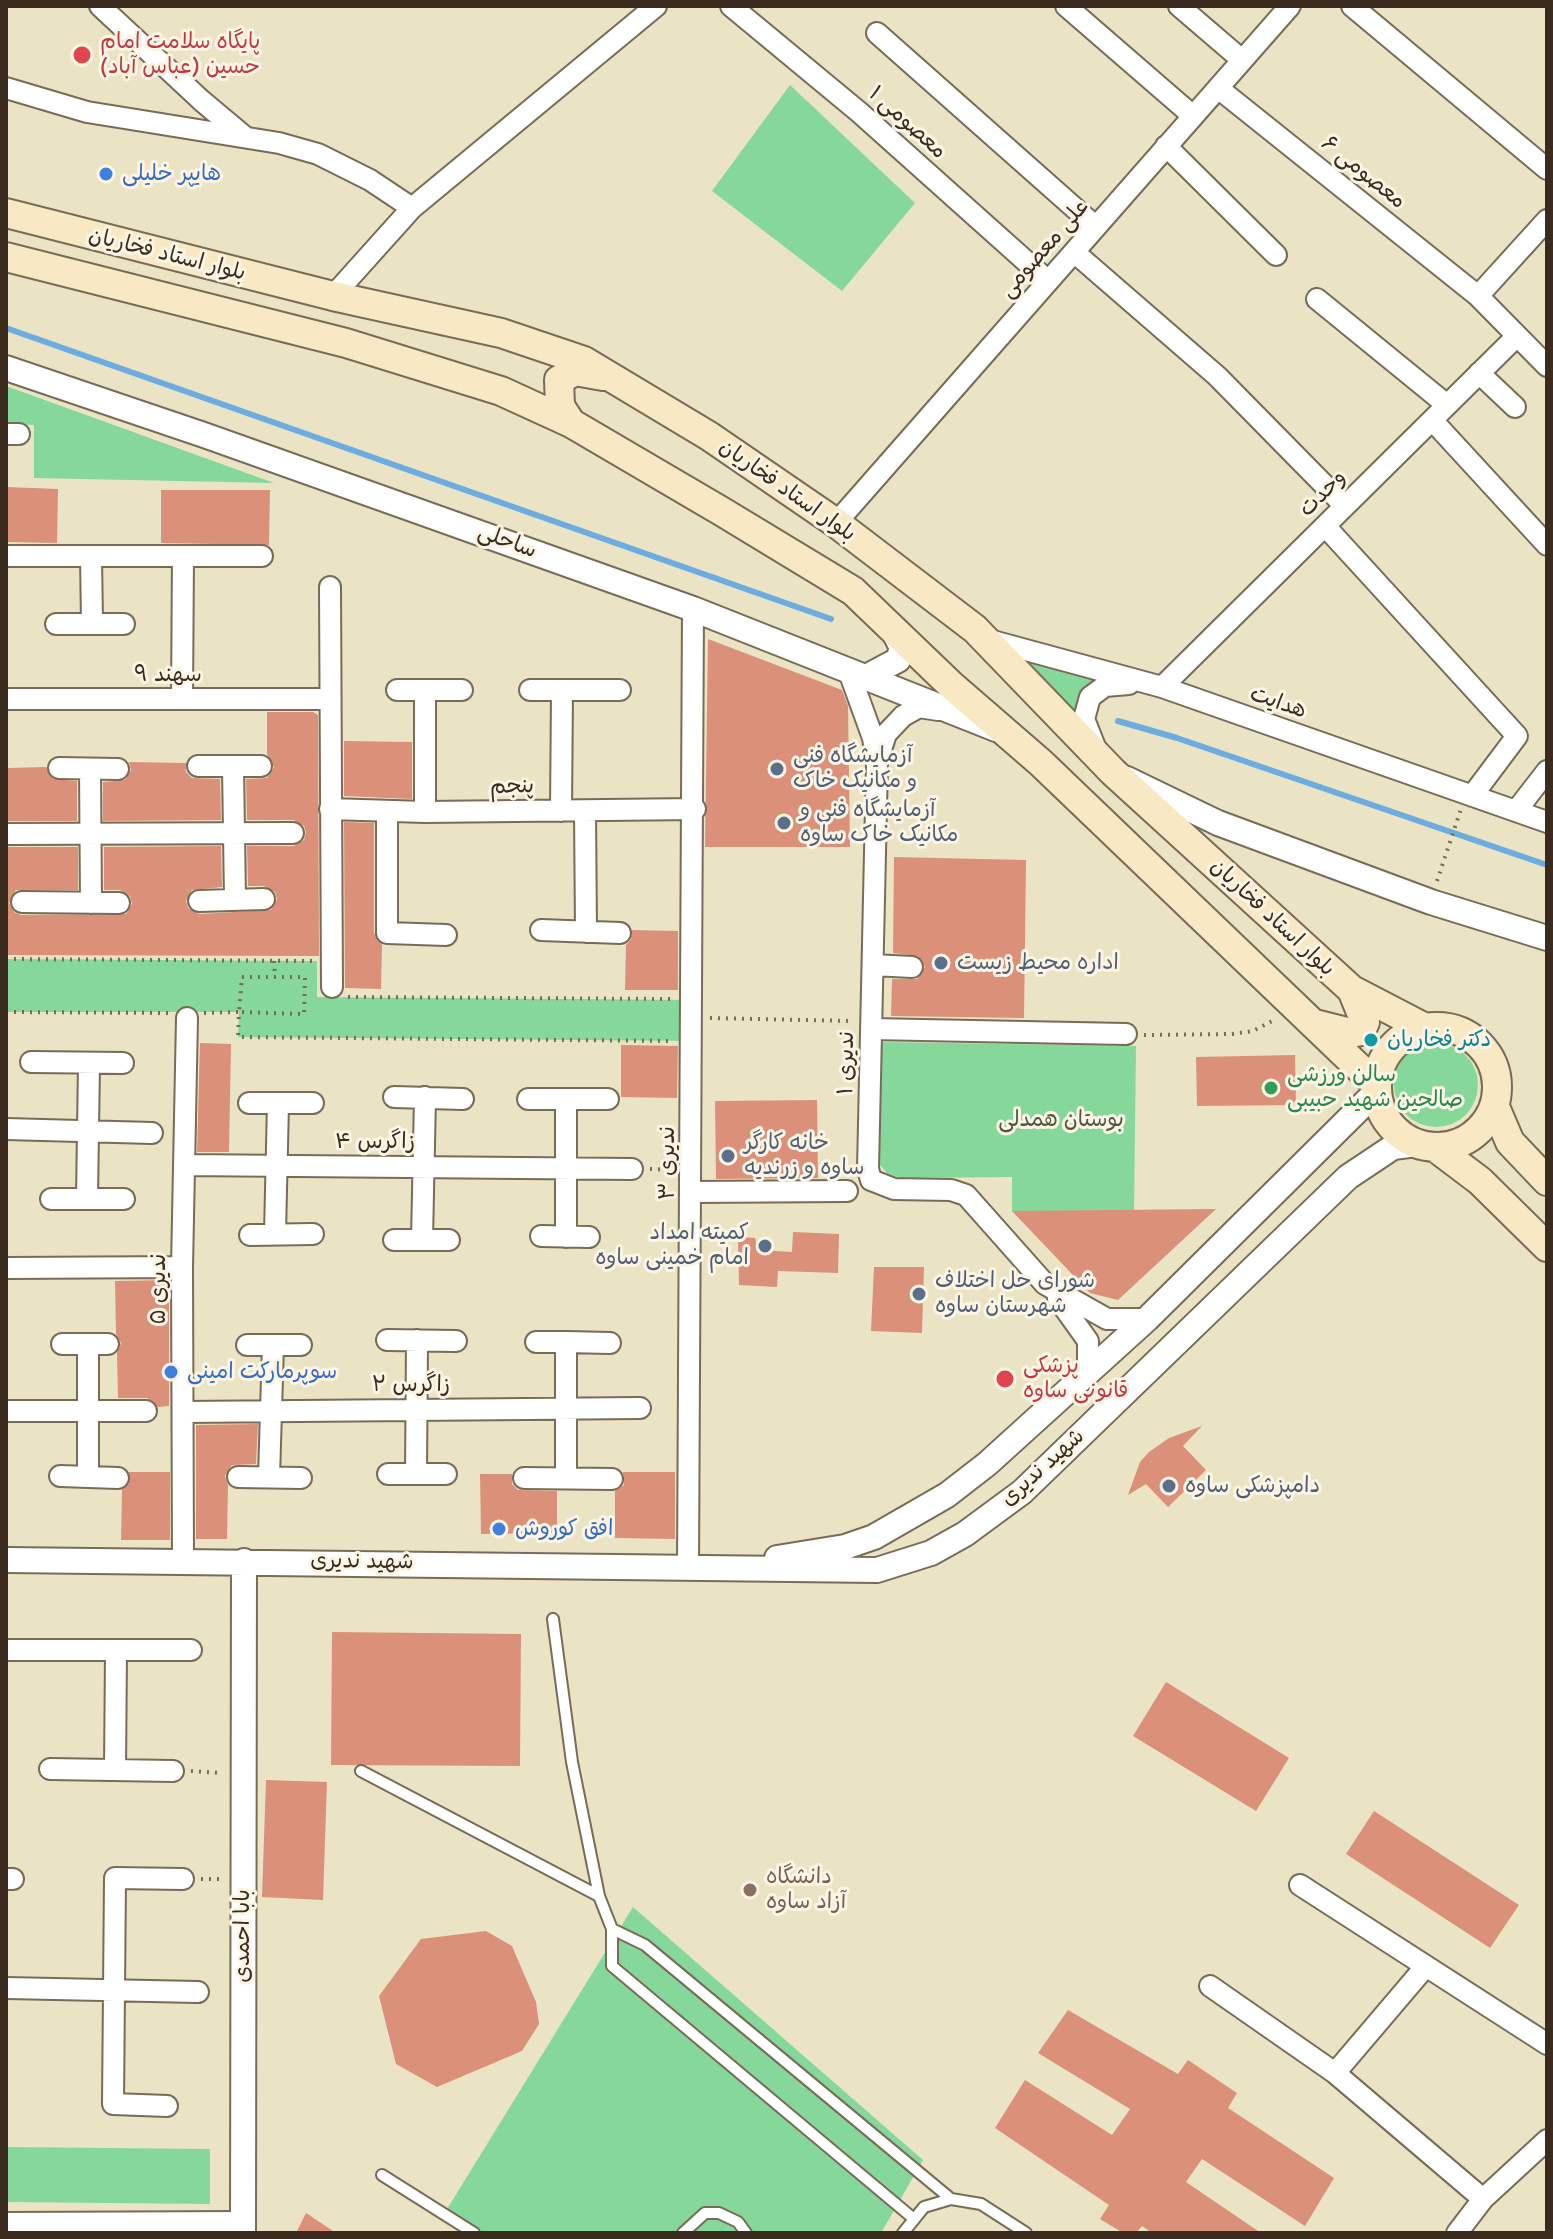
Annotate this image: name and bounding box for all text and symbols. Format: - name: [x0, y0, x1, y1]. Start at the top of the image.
- place label: پایگاه سلامت امام حسین (عباس آباد): [100, 29, 260, 80]
- marker: پایگاه سلامت امام حسین (عباس آباد): [71, 44, 93, 66]
- street label: معصومی ۱: [862, 81, 952, 165]
- street label: معصومی ۶: [1315, 131, 1411, 215]
- place label: هایپر خلیلی: [122, 161, 221, 187]
- marker: هایپر خلیلی: [97, 165, 115, 183]
- street label: علی معصومی: [995, 194, 1095, 304]
- street label: بلوار استاد فخاریان: [86, 223, 248, 287]
- street label: بلوار استاد فخاریان: [714, 434, 860, 548]
- street label: وحدت: [1294, 465, 1352, 523]
- street label: ساحلی: [474, 519, 540, 565]
- street label: سهند ۹: [134, 662, 202, 688]
- street label: هدایت: [1246, 681, 1310, 725]
- place label: آزمایشگاه فنی و مکانیک خاک: [793, 743, 917, 794]
- marker: آزمایشگاه فنی و مکانیک خاک: [768, 760, 786, 778]
- street label: پنجم: [490, 773, 534, 801]
- place label: آزمایشگاه فنی و مکانیک خاک ساوه: [800, 797, 958, 848]
- marker: آزمایشگاه فنی و مکانیک خاک ساوه: [775, 814, 793, 832]
- street label: بلوار استاد فخاریان: [1204, 853, 1340, 983]
- place label: اداره محیط زیست: [957, 950, 1119, 976]
- marker: اداره محیط زیست: [932, 954, 950, 972]
- place label: دکتر فخاریان: [1387, 1027, 1491, 1053]
- street label: ندیری ۱: [833, 1031, 861, 1095]
- marker: دکتر فخاریان: [1362, 1031, 1380, 1049]
- place label: سالن ورزشی صالحین شهید حبیبی: [1287, 1062, 1463, 1114]
- marker: سالن ورزشی صالحین شهید حبیبی: [1262, 1079, 1280, 1097]
- park label: بوستان همدلی: [998, 1107, 1124, 1133]
- street label: ندیری ۳: [655, 1126, 681, 1200]
- street label: زاگرس ۴: [335, 1129, 415, 1155]
- place label: خانه کارگر ساوه و زرندیه: [744, 1130, 864, 1182]
- marker: خانه کارگر ساوه و زرندیه: [719, 1147, 737, 1165]
- place label: کمیته امداد امام خمینی ساوه: [595, 1220, 749, 1272]
- marker: کمیته امداد امام خمینی ساوه: [756, 1237, 774, 1255]
- street label: ندیری ۵: [146, 1254, 172, 1324]
- place label: شورای حل اختلاف شهرستان ساوه: [935, 1268, 1095, 1320]
- marker: شورای حل اختلاف شهرستان ساوه: [910, 1285, 928, 1303]
- place label: پزشکی قانونی ساوه: [1023, 1353, 1128, 1404]
- place label: سوپرمارکت امینی: [187, 1359, 337, 1385]
- marker: سوپرمارکت امینی: [162, 1363, 180, 1381]
- marker: پزشکی قانونی ساوه: [994, 1368, 1016, 1390]
- street label: زاگرس ۲: [372, 1372, 450, 1398]
- street label: شهید ندیری: [996, 1424, 1090, 1512]
- place label: دامپزشکی ساوه: [1185, 1473, 1320, 1499]
- marker: دامپزشکی ساوه: [1160, 1477, 1178, 1495]
- place label: افق کوروش: [515, 1516, 613, 1542]
- marker: افق کوروش: [490, 1520, 508, 1538]
- street label: شهید ندیری: [310, 1548, 414, 1576]
- place label: دانشگاه آزاد ساوه: [766, 1864, 846, 1916]
- marker: دانشگاه آزاد ساوه: [741, 1881, 759, 1899]
- street label: بابا احمدی: [230, 1889, 256, 1983]

